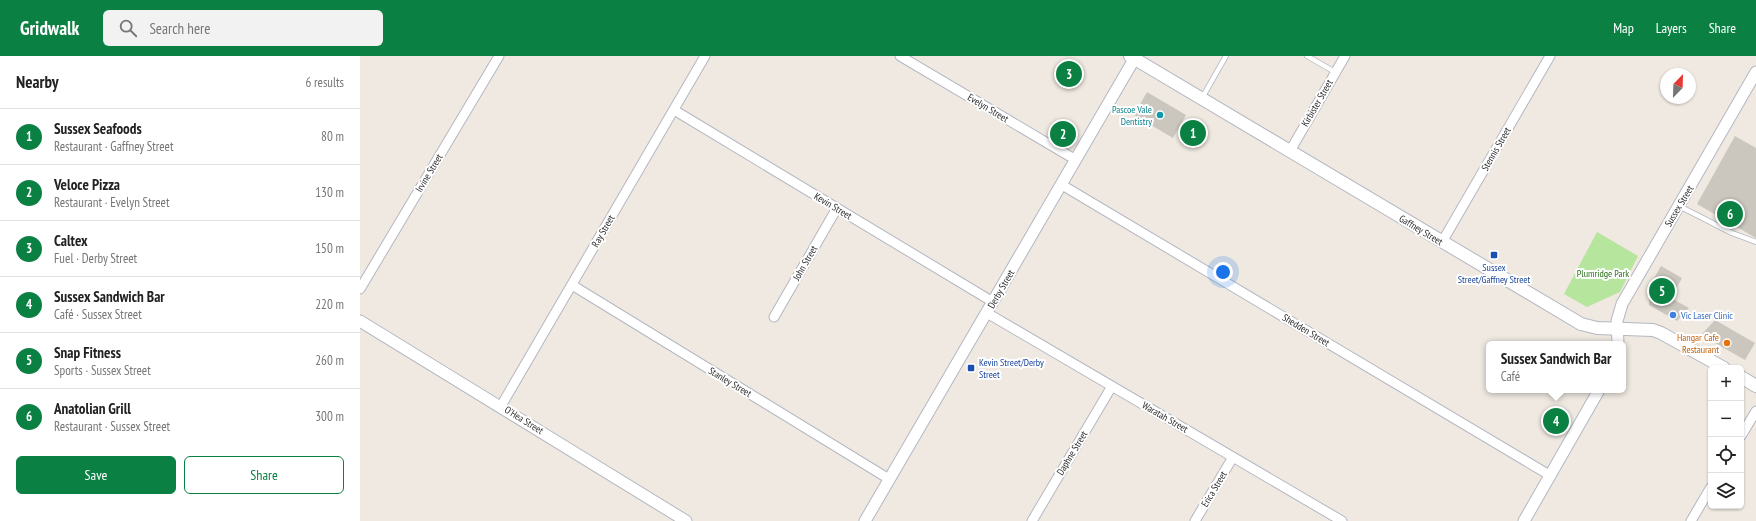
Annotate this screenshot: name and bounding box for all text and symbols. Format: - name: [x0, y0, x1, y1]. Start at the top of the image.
- search box: [103, 10, 383, 46]
- text: Gridwalk: [20, 16, 79, 40]
- icon: search: [117, 17, 139, 39]
- text: Search here: [149, 19, 210, 38]
- text: Map: [1613, 19, 1634, 37]
- text: Layers: [1656, 19, 1687, 37]
- text: Share: [1709, 19, 1736, 37]
- pin: 3: [1056, 59, 1082, 89]
- north arrow: [1660, 68, 1696, 104]
- text: Nearby: [16, 71, 59, 93]
- text: 6 results: [305, 74, 344, 91]
- street label: Kirbister Street: [1298, 77, 1336, 129]
- street label: Evelyn Street: [965, 91, 1011, 125]
- place label: Pascoe Vale Dentistry: [1112, 103, 1152, 128]
- marker: Pascoe Vale Dentistry: [1155, 110, 1165, 120]
- pin: 1: [1180, 118, 1206, 148]
- text: Sussex Seafoods: [54, 119, 142, 138]
- pin: 2: [1050, 119, 1076, 149]
- street label: Stennis Street: [1478, 125, 1514, 173]
- text: 1: [26, 128, 32, 145]
- text: 80 m: [321, 128, 344, 145]
- text: Restaurant · Gaffney Street: [54, 138, 174, 155]
- street label: Irvine Street: [412, 151, 446, 195]
- text: Veloce Pizza: [54, 175, 120, 194]
- street label: Sussex Street: [1662, 183, 1697, 229]
- text: 2: [26, 184, 32, 201]
- text: 130 m: [315, 184, 344, 201]
- street label: Kevin Street: [812, 190, 854, 222]
- text: Restaurant · Evelyn Street: [54, 194, 170, 211]
- pin: 6: [1717, 199, 1743, 229]
- street label: Ray Street: [589, 212, 618, 249]
- street label: Gaffney Street: [1397, 212, 1445, 248]
- text: Caltex: [54, 231, 88, 250]
- text: 3: [26, 240, 32, 257]
- text: 150 m: [315, 240, 344, 257]
- street label: John Street: [789, 243, 820, 284]
- text: Fuel · Derby Street: [54, 250, 137, 267]
- marker: Sussex Street/Gaffney Street: [1489, 250, 1499, 260]
- place label: Sussex Street/Gaffney Street: [1458, 261, 1530, 286]
- your location: [1213, 262, 1233, 282]
- street label: Derby Street: [985, 267, 1017, 311]
- park label: Plumridge Park: [1577, 267, 1629, 280]
- pin: 5: [1649, 276, 1675, 306]
- text: Sussex Sandwich Bar: [54, 287, 165, 306]
- text: 4: [26, 296, 32, 313]
- text: 220 m: [315, 296, 344, 313]
- text: Café · Sussex Street: [54, 306, 142, 323]
- place label: Vic Laser Clinic: [1680, 309, 1733, 322]
- marker: Vic Laser Clinic: [1668, 310, 1678, 320]
- street label: Shedden Street: [1280, 311, 1332, 349]
- place label: Hangar Cafe Restaurant: [1677, 331, 1719, 356]
- marker: Hangar Cafe Restaurant: [1722, 338, 1732, 348]
- popup: [1486, 341, 1626, 393]
- text: Snap Fitness: [54, 343, 121, 362]
- text: Sussex Sandwich Bar: [1501, 349, 1611, 368]
- text: 5: [26, 352, 32, 369]
- text: 260 m: [315, 352, 344, 369]
- place label: Kevin Street/Derby Street: [979, 356, 1044, 381]
- text: Sports · Sussex Street: [54, 362, 151, 379]
- marker: Kevin Street/Derby Street: [966, 363, 976, 373]
- street label: Stanley Street: [706, 364, 754, 400]
- map controls: [1708, 365, 1744, 509]
- button: +: [1708, 365, 1744, 401]
- text: Café: [1501, 368, 1520, 385]
- text: Anatolian Grill: [54, 399, 131, 418]
- street label: Waratah Street: [1140, 399, 1191, 436]
- button: −: [1708, 401, 1744, 437]
- street label: O'Hea Street: [502, 403, 546, 437]
- pin: 4: [1543, 406, 1569, 436]
- text: 6: [26, 408, 32, 425]
- text: 300 m: [315, 408, 344, 425]
- text: Restaurant · Sussex Street: [54, 418, 170, 435]
- street label: Daphne Street: [1054, 428, 1090, 477]
- button: locate: [1708, 437, 1744, 473]
- button: Save: [16, 456, 176, 494]
- button: Share: [184, 456, 344, 494]
- street label: Erica Street: [1198, 468, 1230, 509]
- button: layers: [1708, 473, 1744, 509]

